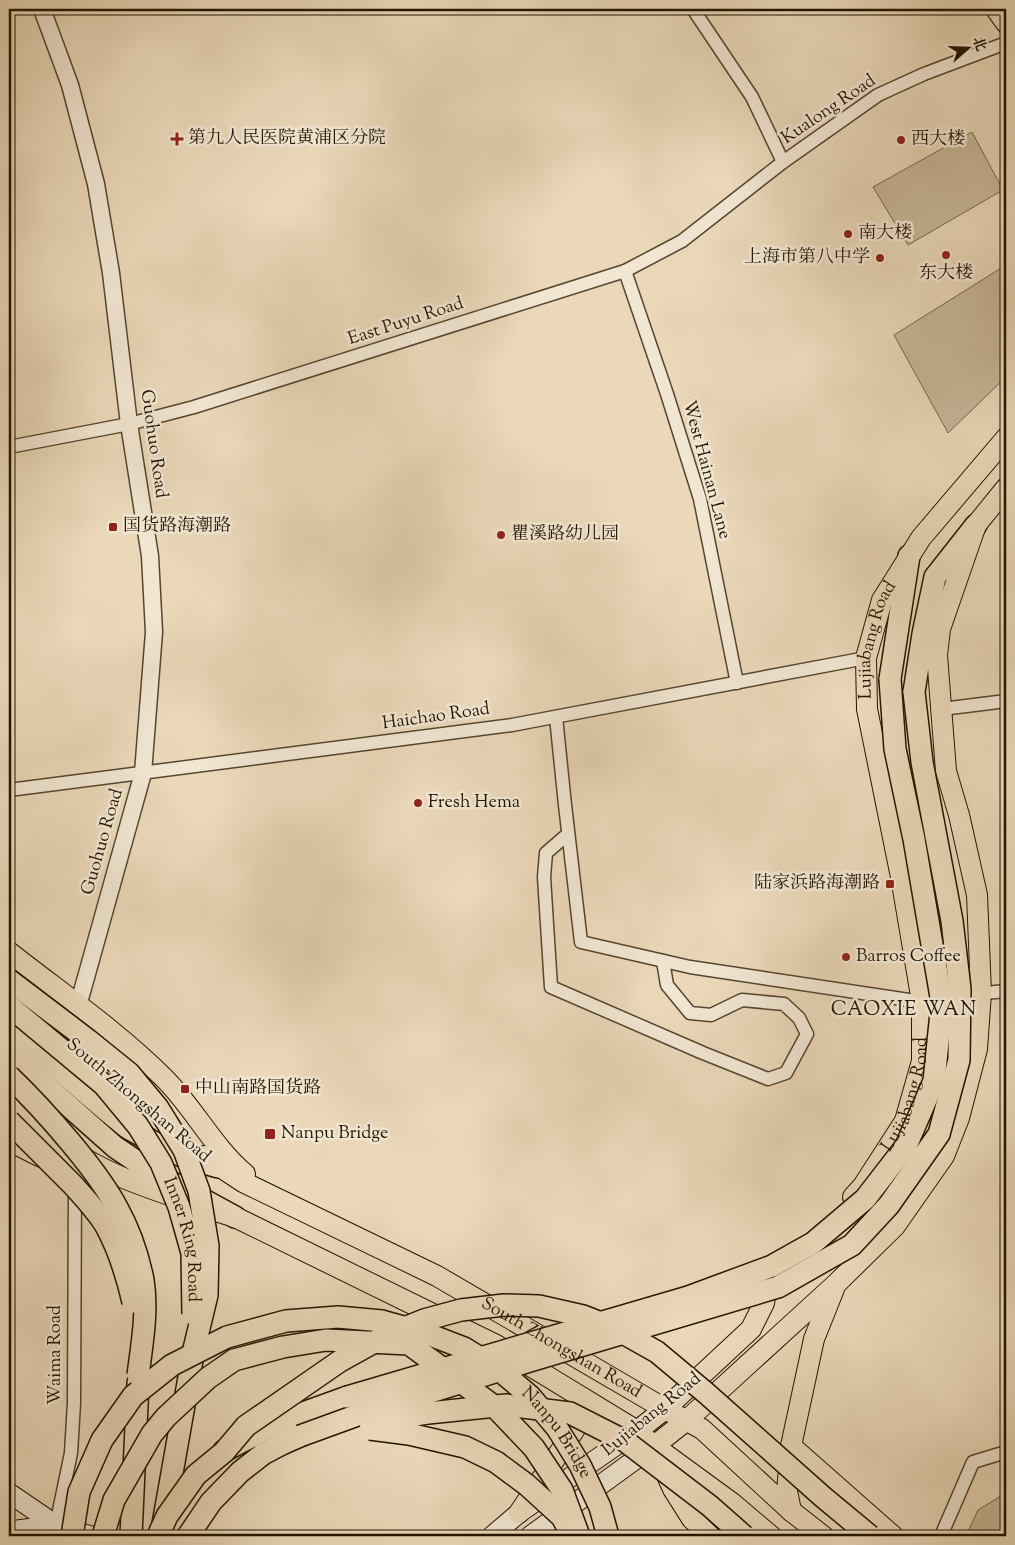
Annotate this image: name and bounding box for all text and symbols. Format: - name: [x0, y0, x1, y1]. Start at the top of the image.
- north arrow: [942, 22, 992, 72]
- text: 北: [967, 34, 990, 54]
- street label: Kualong Road: [776, 69, 882, 151]
- place label: 第九人民医院黄浦区分院: [188, 126, 386, 152]
- place label: 西大楼: [911, 127, 965, 153]
- marker: 第九人民医院黄浦区分院: [170, 132, 184, 146]
- marker: 西大楼: [895, 134, 907, 146]
- place label: 南大楼: [858, 221, 912, 247]
- marker: 南大楼: [842, 228, 854, 240]
- place label: 上海市第八中学: [744, 245, 870, 271]
- marker: 东大楼: [940, 249, 952, 261]
- marker: 上海市第八中学: [874, 252, 886, 264]
- place label: 东大楼: [919, 261, 973, 287]
- street label: East Puyu Road: [345, 291, 467, 353]
- street label: Guohuo Road: [132, 388, 174, 500]
- street label: West Hainan Lane: [675, 398, 737, 542]
- place label: 国货路海潮路: [123, 514, 231, 540]
- marker: 国货路海潮路: [107, 521, 119, 533]
- place label: 瞿溪路幼儿园: [511, 522, 619, 548]
- marker: 瞿溪路幼儿园: [495, 529, 507, 541]
- street label: Lujiabang Road: [853, 576, 903, 700]
- street label: Haichao Road: [381, 697, 491, 737]
- street label: Guohuo Road: [75, 786, 131, 898]
- place label: Fresh Hema: [428, 790, 520, 816]
- marker: Fresh Hema: [412, 797, 424, 809]
- place label: 陆家浜路海潮路: [754, 871, 880, 897]
- marker: 陆家浜路海潮路: [884, 878, 896, 890]
- place label: Barros Coffee: [856, 944, 961, 970]
- marker: Barros Coffee: [840, 951, 852, 963]
- district label: CAOXIE WAN: [831, 996, 977, 1025]
- street label: South Zhongshan Road: [60, 1033, 216, 1169]
- street label: Lujiabang Road: [875, 1037, 935, 1157]
- place label: 中山南路国货路: [195, 1076, 321, 1102]
- marker: 中山南路国货路: [179, 1083, 191, 1095]
- place label: Nanpu Bridge: [281, 1121, 388, 1147]
- marker: Nanpu Bridge: [263, 1127, 277, 1141]
- street label: Inner Ring Road: [155, 1174, 206, 1302]
- street label: South Zhongshan Road: [476, 1291, 646, 1405]
- street label: Waima Road: [43, 1305, 69, 1405]
- street label: Lujiabang Road: [597, 1367, 707, 1463]
- street label: Nanpu Bridge: [515, 1381, 598, 1483]

